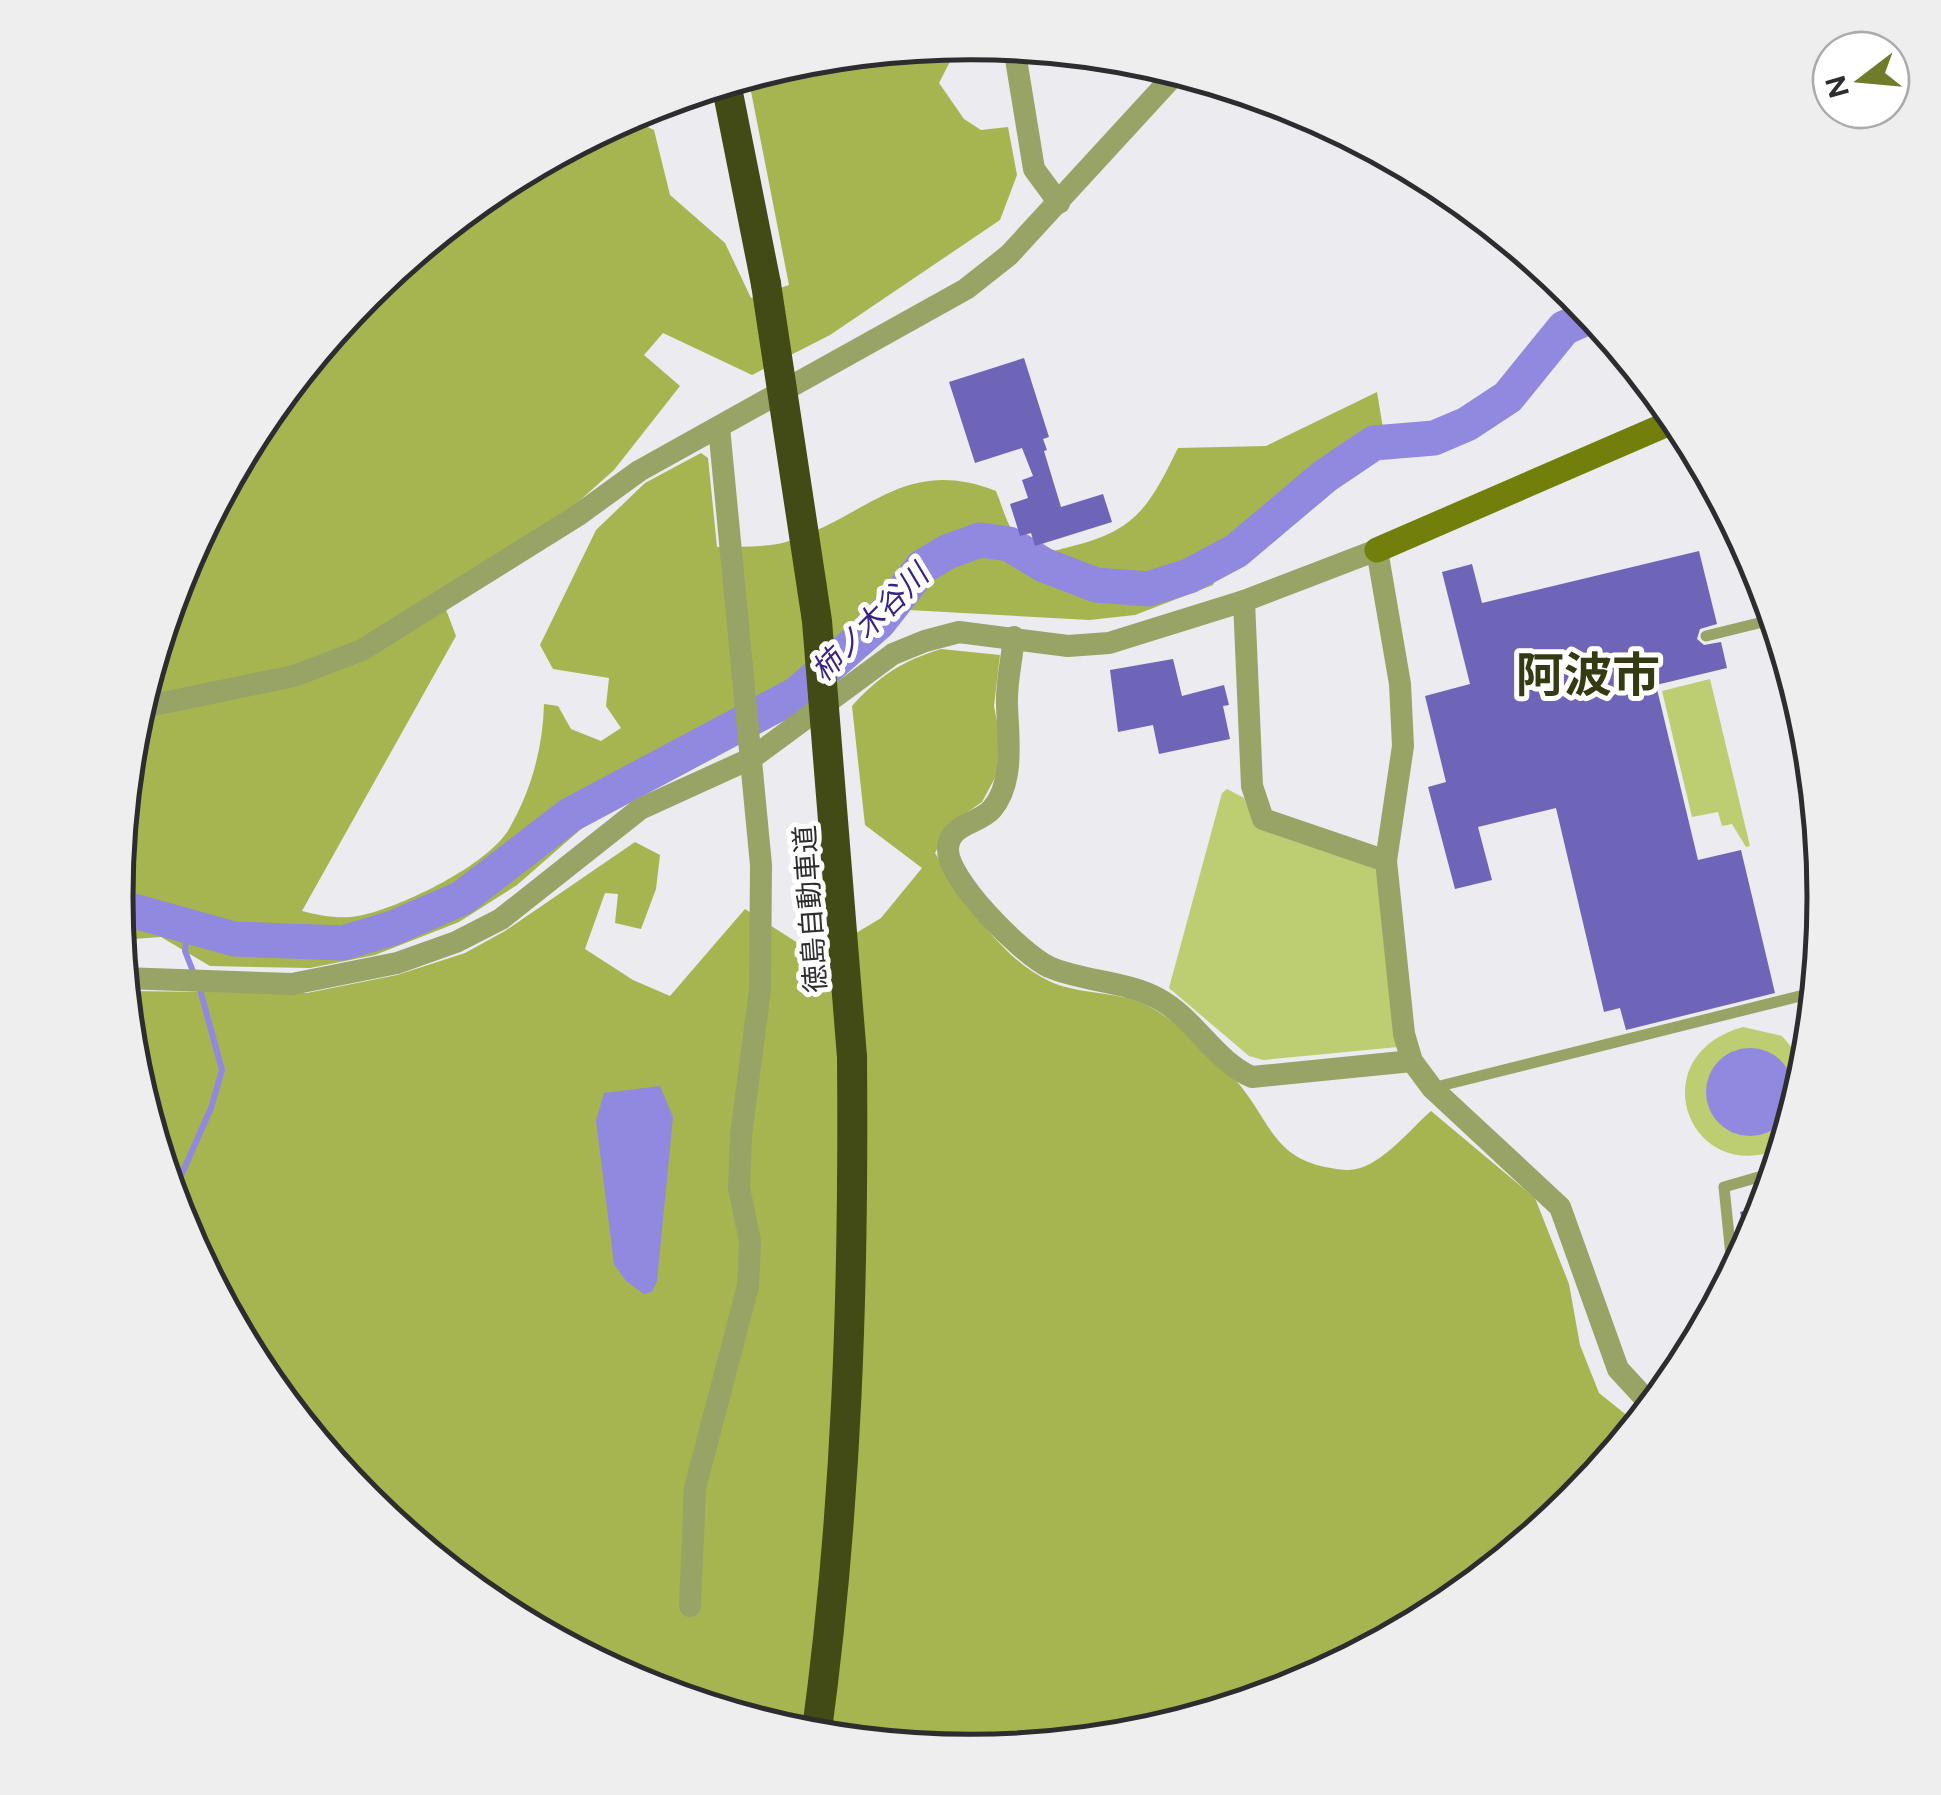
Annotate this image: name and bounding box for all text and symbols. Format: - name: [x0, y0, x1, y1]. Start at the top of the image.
- north arrow: [1811, 30, 1911, 130]
- text: N: [1818, 72, 1856, 102]
- water label: 柿ノ木谷川: [804, 554, 938, 689]
- district label: 阿波市: [1516, 646, 1660, 704]
- street label: 徳島自動車道: [787, 824, 833, 994]

